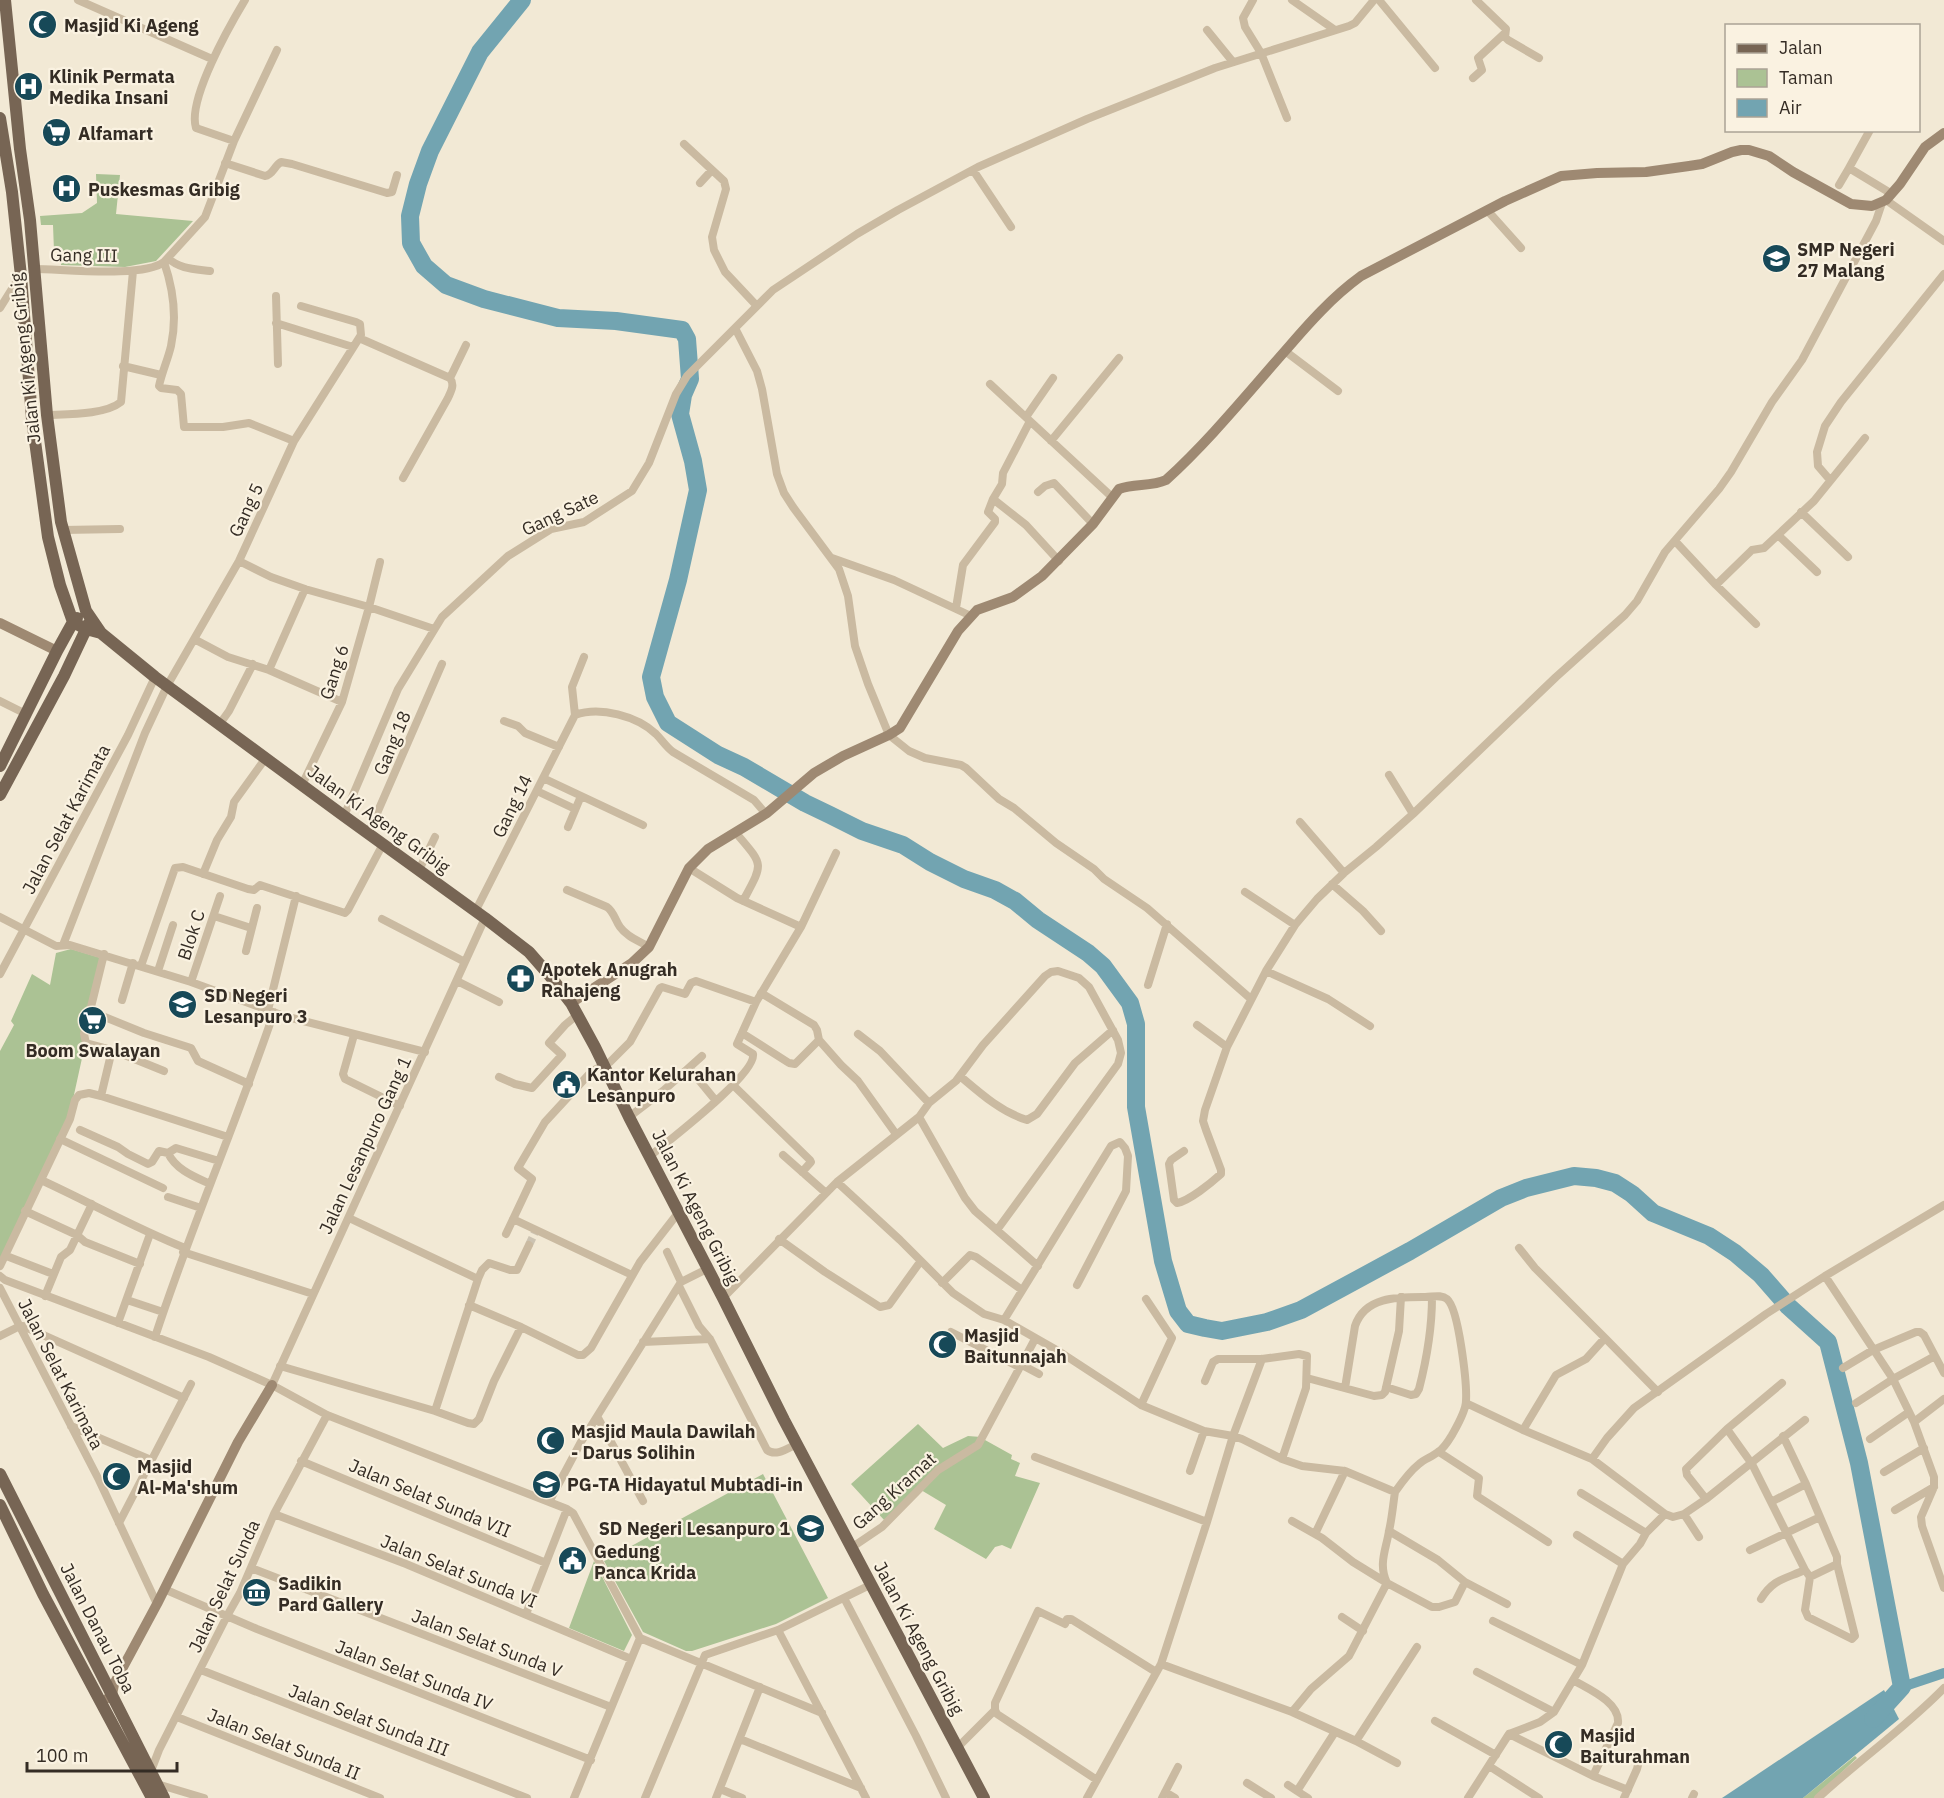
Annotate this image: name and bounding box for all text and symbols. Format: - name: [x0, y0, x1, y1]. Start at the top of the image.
- mosque icon: Masjid Ki Ageng: [27, 9, 59, 41]
- place label: Masjid Ki Ageng: [64, 14, 198, 37]
- legend: [1725, 24, 1920, 132]
- text: Jalan: [1779, 36, 1823, 59]
- place label: Klinik Permata Medika Insani: [49, 65, 175, 109]
- text: Taman: [1779, 66, 1833, 89]
- hospital icon: Klinik Permata Medika Insani: [12, 70, 44, 102]
- text: Air: [1779, 96, 1802, 119]
- supermarket icon: Alfamart: [41, 117, 73, 149]
- place label: Alfamart: [78, 122, 153, 145]
- hospital icon: Puskesmas Gribig: [51, 173, 83, 205]
- place label: Puskesmas Gribig: [88, 178, 240, 201]
- place label: SMP Negeri 27 Malang: [1797, 238, 1895, 282]
- street label: Gang III: [50, 243, 118, 267]
- school or university icon: SMP Negeri 27 Malang: [1760, 243, 1792, 275]
- street label: Jalan Ki Ageng Gribig: [5, 271, 45, 444]
- street label: Gang 5: [224, 479, 268, 541]
- street label: Gang Sate: [518, 485, 602, 541]
- street label: Gang 6: [314, 641, 354, 703]
- street label: Gang 18: [368, 707, 416, 779]
- street label: Jalan Selat Karimata: [17, 740, 115, 898]
- street label: Jalan Ki Ageng Gribig: [303, 760, 455, 879]
- street label: Gang 14: [487, 770, 537, 841]
- street label: Blok C: [172, 907, 210, 963]
- place label: Apotek Anugrah Rahajeng: [541, 958, 678, 1002]
- pharmacy icon: Apotek Anugrah Rahajeng: [504, 963, 536, 995]
- place label: SD Negeri Lesanpuro 3: [204, 984, 308, 1028]
- school or university icon: SD Negeri Lesanpuro 3: [167, 989, 199, 1021]
- supermarket icon: Boom Swalayan: [77, 1005, 109, 1037]
- place label: Boom Swalayan: [26, 1039, 160, 1062]
- street label: Jalan Lesanpuro Gang 1: [314, 1052, 416, 1238]
- place label: Kantor Kelurahan Lesanpuro: [587, 1063, 736, 1107]
- public building icon: Kantor Kelurahan Lesanpuro: [550, 1068, 582, 1100]
- street label: Jalan Ki Ageng Gribig: [647, 1126, 745, 1289]
- street label: Jalan Selat Karimata: [13, 1295, 109, 1454]
- place label: Masjid Baitunnajah: [964, 1324, 1067, 1368]
- mosque icon: Masjid Baitunnajah: [927, 1329, 959, 1361]
- place label: Masjid Maula Dawilah - Darus Solihin: [571, 1420, 756, 1464]
- mosque icon: Masjid Maula Dawilah - Darus Solihin: [534, 1425, 566, 1457]
- street label: Gang Kramat: [847, 1447, 941, 1535]
- street label: Jalan Selat Sunda VII: [346, 1453, 514, 1543]
- place label: Masjid Al-Ma'shum: [137, 1455, 238, 1499]
- mosque icon: Masjid Al-Ma'shum: [100, 1460, 132, 1492]
- school or university icon: PG-TA Hidayatul Mubtadi-in: [530, 1468, 562, 1500]
- place label: PG-TA Hidayatul Mubtadi-in: [567, 1473, 803, 1496]
- school or university icon: SD Negeri Lesanpuro 1: [795, 1512, 827, 1544]
- street label: Jalan Selat Sunda: [183, 1515, 265, 1656]
- place label: SD Negeri Lesanpuro 1: [599, 1517, 790, 1540]
- street label: Jalan Selat Sunda VI: [377, 1529, 541, 1613]
- place label: Gedung Panca Krida: [594, 1540, 696, 1584]
- public building icon: Gedung Panca Krida: [557, 1545, 589, 1577]
- street label: Jalan Ki Ageng Gribig: [869, 1557, 969, 1719]
- street label: Jalan Danau Toba: [55, 1559, 141, 1697]
- place label: Sadikin Pard Gallery: [278, 1572, 384, 1616]
- museum icon: Sadikin Pard Gallery: [241, 1577, 273, 1609]
- street label: Jalan Selat Sunda V: [408, 1604, 566, 1682]
- street label: Jalan Selat Sunda IV: [332, 1634, 496, 1716]
- street label: Jalan Selat Sunda III: [286, 1679, 452, 1761]
- street label: Jalan Selat Sunda II: [204, 1703, 364, 1785]
- place label: Masjid Baiturahman: [1580, 1724, 1690, 1768]
- mosque icon: Masjid Baiturahman: [1543, 1729, 1575, 1761]
- scale bar: [27, 1735, 177, 1773]
- text: 100 m: [36, 1744, 88, 1767]

